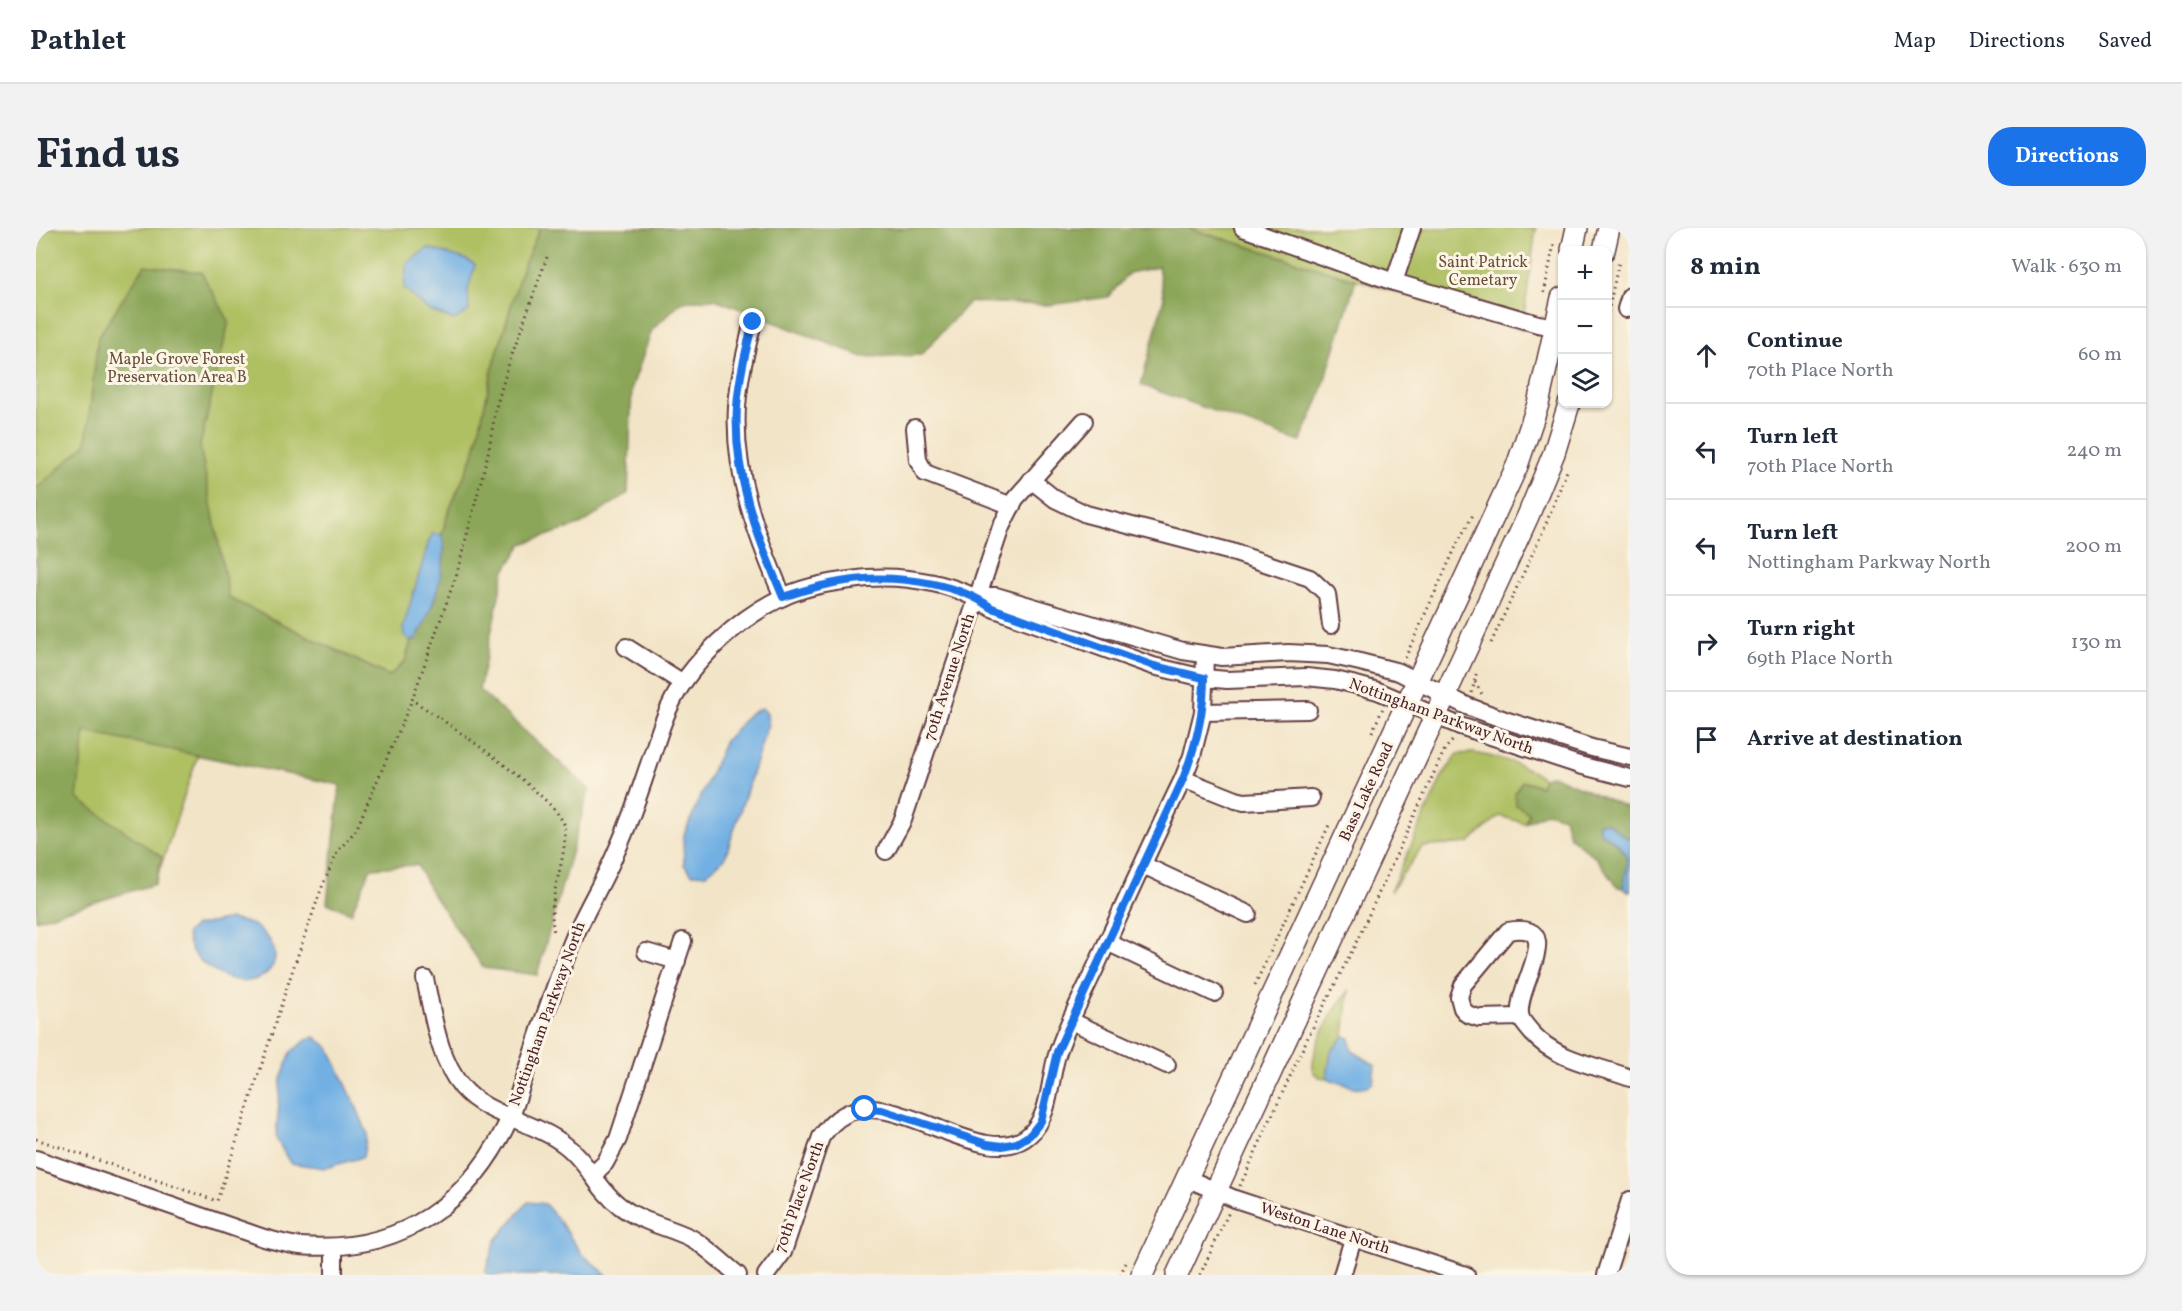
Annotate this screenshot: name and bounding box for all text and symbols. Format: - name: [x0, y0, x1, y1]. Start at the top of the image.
- text: Pathlet: [30, 22, 126, 61]
- text: Map: [1894, 27, 1936, 56]
- text: Directions: [1969, 27, 2065, 56]
- text: Saved: [2098, 27, 2152, 56]
- text: Find us: [36, 127, 180, 186]
- button: Directions: [1988, 127, 2146, 186]
- map controls: [1558, 246, 1612, 408]
- button: +: [1558, 246, 1612, 300]
- text: 8 min: [1690, 249, 1761, 285]
- park label: Saint Patrick Cemetary: [1438, 252, 1528, 292]
- text: Walk · 630 m: [2011, 253, 2122, 281]
- button: −: [1558, 300, 1612, 354]
- route end: [739, 308, 765, 334]
- text: Continue: [1747, 326, 1843, 357]
- icon: ahead: [1690, 339, 1723, 372]
- text: 60 m: [2078, 341, 2122, 369]
- park label: Maple Grove Forest Preservation Area B: [107, 349, 247, 389]
- button: layers: [1558, 354, 1612, 408]
- text: 70th Place North: [1747, 357, 1894, 385]
- text: Turn left: [1747, 422, 1838, 453]
- icon: left: [1690, 435, 1723, 468]
- text: 240 m: [2067, 437, 2122, 465]
- text: 70th Place North: [1747, 453, 1894, 481]
- text: Turn left: [1747, 518, 1838, 549]
- icon: left: [1690, 531, 1723, 564]
- text: 200 m: [2065, 533, 2122, 561]
- text: Nottingham Parkway North: [1747, 549, 1991, 577]
- street label: 70th Avenue North: [919, 610, 981, 744]
- text: Turn right: [1747, 614, 1855, 645]
- icon: right: [1690, 627, 1723, 660]
- text: 130 m: [2071, 629, 2122, 657]
- text: 69th Place North: [1747, 645, 1893, 673]
- street label: Nottingham Parkway North: [1346, 673, 1536, 761]
- icon: arrive: [1690, 723, 1723, 756]
- text: Arrive at destination: [1747, 724, 1963, 755]
- street label: Bass Lake Road: [1334, 739, 1400, 845]
- street label: Nottingham Parkway North: [504, 919, 592, 1109]
- route start: [851, 1095, 877, 1121]
- street label: 70th Place North: [770, 1138, 830, 1256]
- street label: Weston Lane North: [1257, 1198, 1393, 1260]

